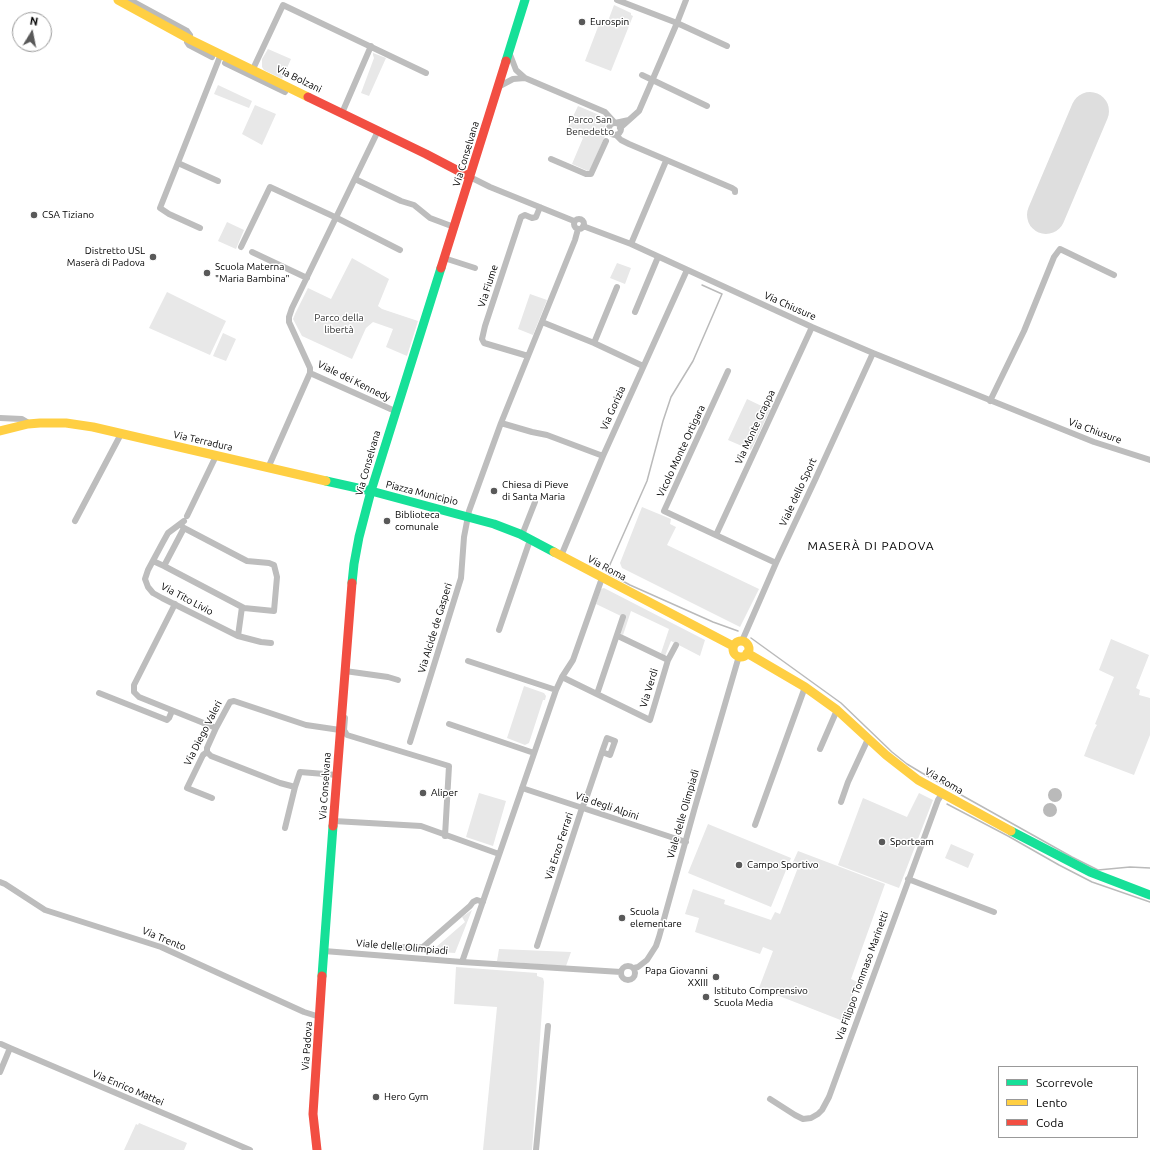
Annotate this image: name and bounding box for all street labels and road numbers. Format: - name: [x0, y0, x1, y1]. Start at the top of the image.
- street label: Via Bolzani: [274, 63, 324, 95]
- street label: Via Conselvana: [450, 120, 482, 188]
- street label: Via Fiume: [475, 263, 501, 309]
- street label: Via Chiusure: [762, 289, 818, 323]
- street label: Viale dei Kennedy: [315, 358, 393, 404]
- street label: Via Gorizia: [598, 384, 628, 432]
- street label: Via Monte Grappa: [732, 388, 778, 466]
- street label: Vicolo Monte Ortigara: [654, 403, 708, 499]
- street label: Via Chiusure: [1067, 416, 1123, 446]
- street label: Via Terradura: [172, 428, 234, 454]
- street label: Via Conselvana: [353, 429, 383, 497]
- street label: Viale dello Sport: [777, 456, 819, 528]
- street label: Piazza Municipio: [385, 478, 459, 508]
- street label: Via Roma: [585, 553, 629, 583]
- street label: Via Tito Livio: [159, 580, 215, 618]
- street label: Via Alcide de Gasperi: [416, 581, 454, 675]
- street label: Via Verdi: [637, 667, 661, 709]
- street label: Via Diego Valeri: [182, 699, 224, 767]
- street label: Via Conselvana: [317, 752, 333, 820]
- street label: Via Roma: [923, 765, 965, 797]
- street label: Viale delle Olimpiadi: [665, 768, 701, 860]
- street label: Via degli Alpini: [574, 789, 640, 823]
- street label: Via Enzo Ferrari: [542, 811, 576, 881]
- street label: Via Filippo Tommaso Marinetti: [833, 910, 891, 1042]
- street label: Via Trento: [140, 925, 188, 953]
- street label: Viale delle Olimpiadi: [356, 937, 448, 957]
- street label: Via Padova: [299, 1021, 315, 1071]
- street label: Via Enrico Mattei: [90, 1068, 166, 1108]

